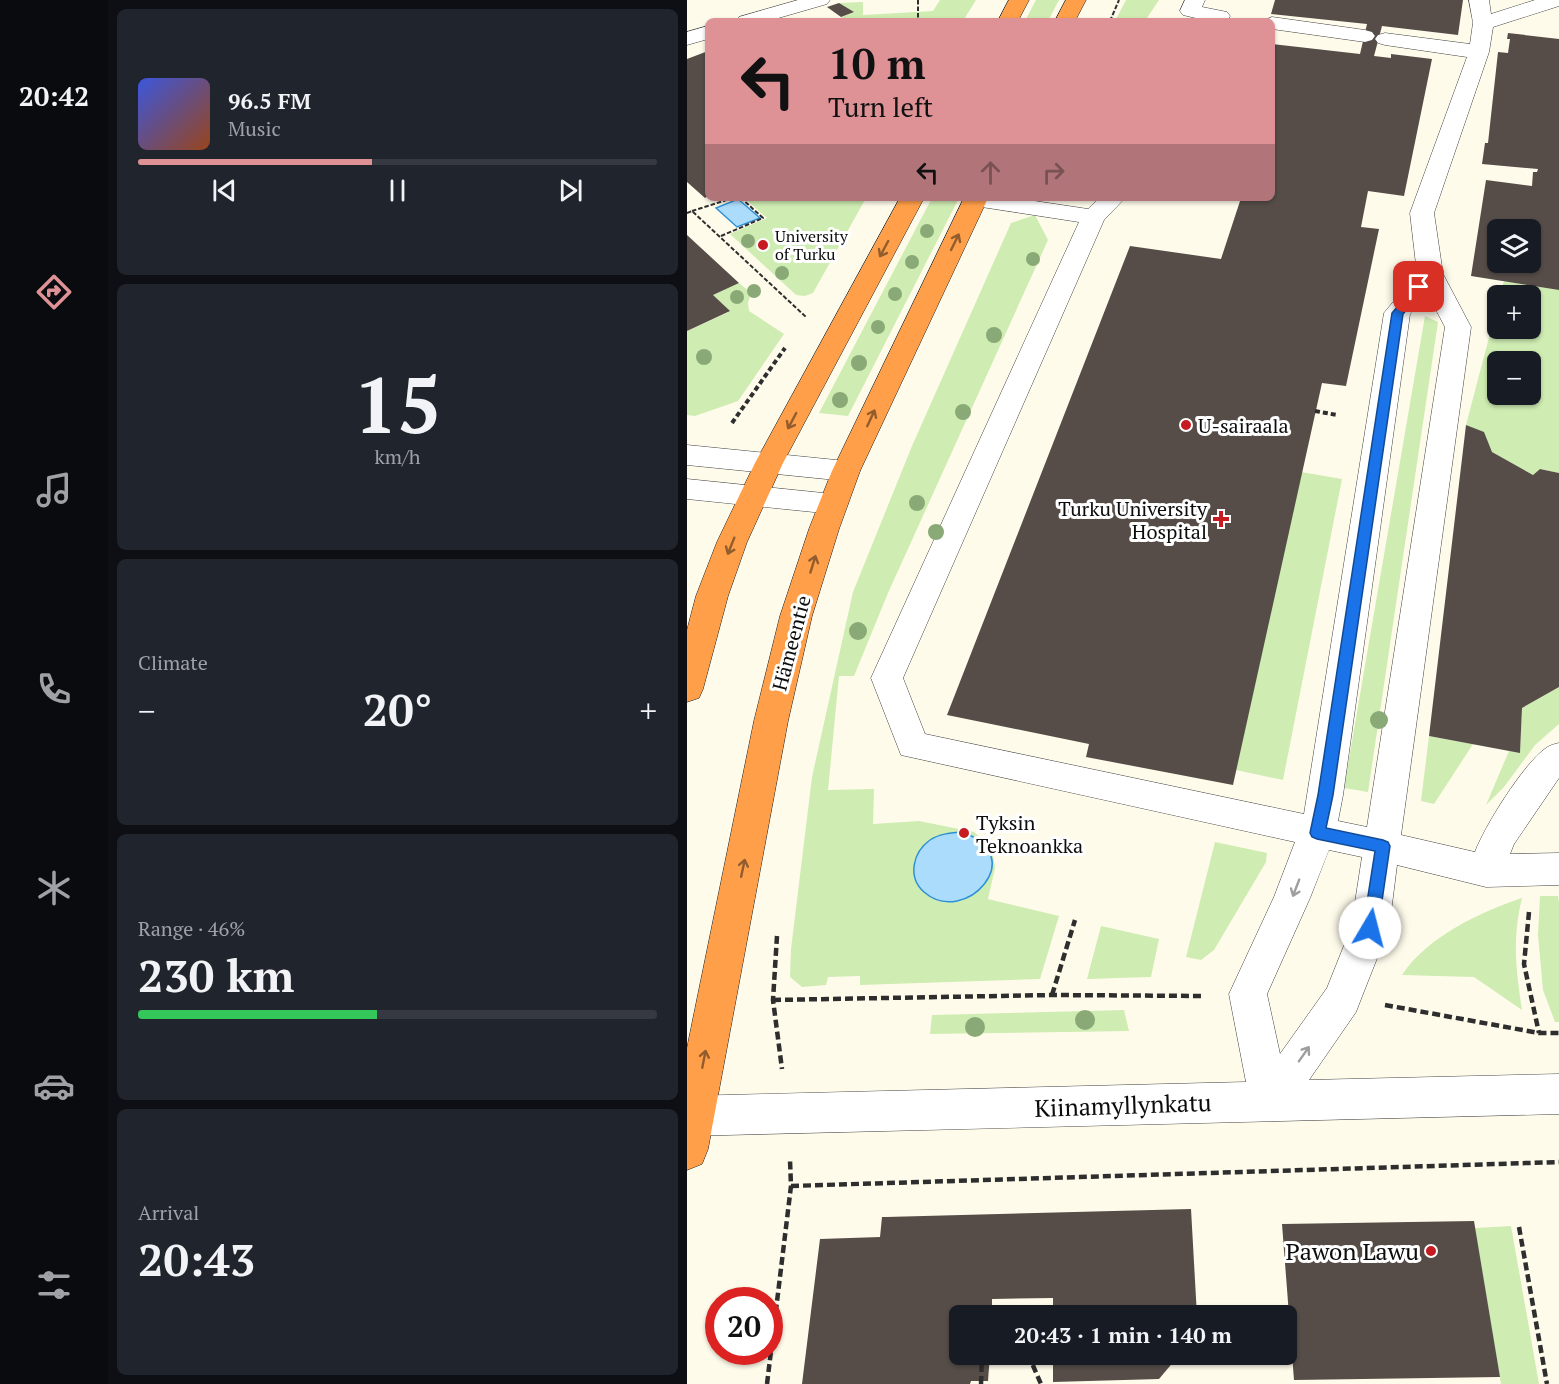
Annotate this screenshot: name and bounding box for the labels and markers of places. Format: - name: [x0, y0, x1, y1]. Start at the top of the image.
- place label: University of Turku: [775, 225, 849, 265]
- marker: University of Turku: [756, 238, 770, 252]
- pin: [1393, 261, 1444, 312]
- place label: U-sairaala: [1198, 412, 1289, 439]
- marker: U-sairaala: [1179, 418, 1193, 432]
- place label: Turku University Hospital: [1058, 495, 1208, 545]
- marker: Turku University Hospital: [1212, 510, 1230, 528]
- place label: Tyksin Teknoankka: [976, 809, 1083, 859]
- marker: Tyksin Teknoankka: [957, 826, 971, 840]
- place label: Pawon Lawu: [1286, 1235, 1419, 1267]
- marker: Pawon Lawu: [1424, 1244, 1438, 1258]

